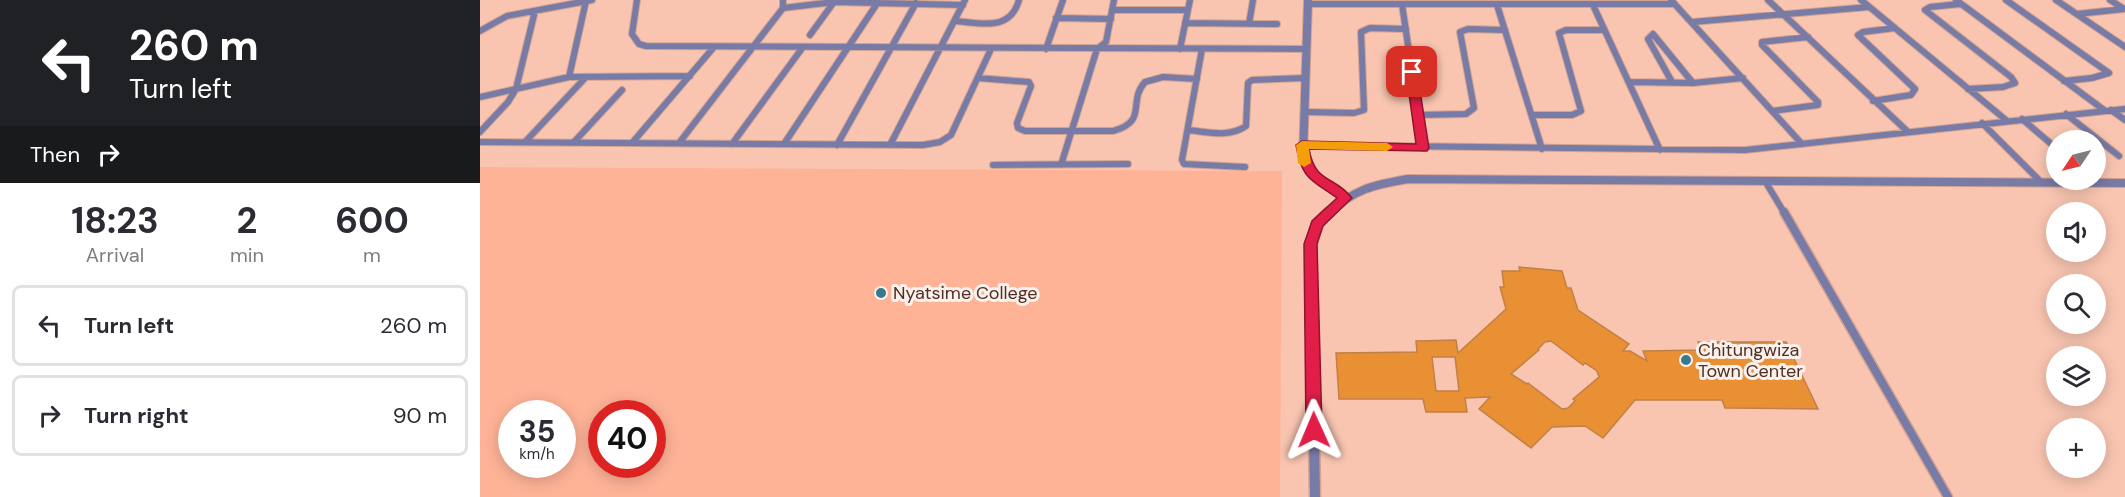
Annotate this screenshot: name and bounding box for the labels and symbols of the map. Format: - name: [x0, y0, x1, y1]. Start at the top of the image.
- pin: [1386, 46, 1437, 97]
- north arrow: [2046, 130, 2106, 190]
- place label: Nyatsime College: [893, 281, 1038, 305]
- marker: Nyatsime College: [874, 286, 888, 300]
- place label: Chitungwiza Town Center: [1698, 338, 1803, 383]
- marker: Chitungwiza Town Center: [1679, 353, 1693, 367]
- position arrow: [1282, 398, 1346, 462]
- speed limit sign: 40: [588, 400, 666, 478]

